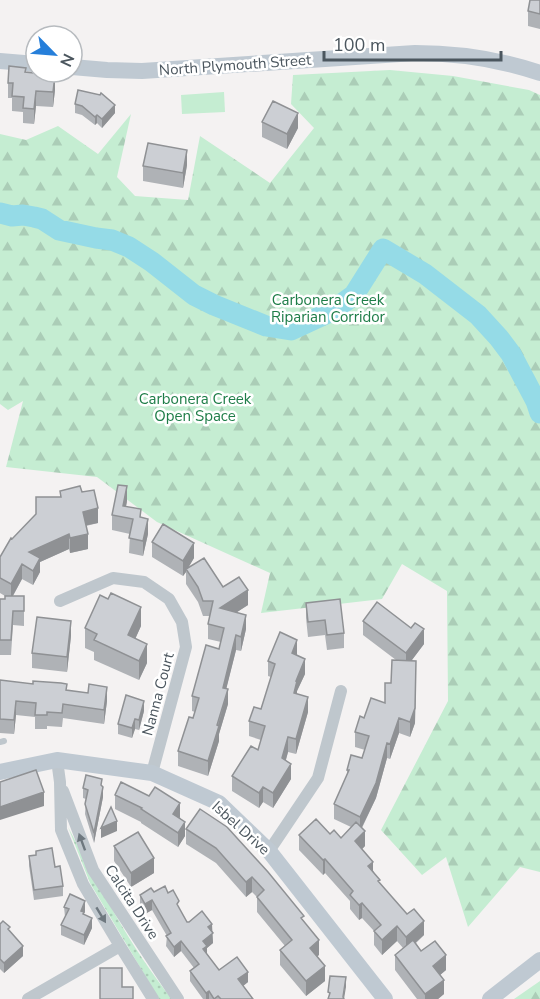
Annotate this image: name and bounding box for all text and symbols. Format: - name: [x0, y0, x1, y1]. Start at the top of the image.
- north arrow: [24, 24, 84, 84]
- scale bar: [324, 24, 501, 62]
- text: 100 m: [333, 33, 385, 57]
- text: N: [54, 50, 79, 70]
- street label: North Plymouth Street: [158, 50, 312, 80]
- park label: Carbonera Creek Riparian Corridor: [271, 290, 386, 327]
- park label: Carbonera Creek Open Space: [139, 389, 252, 426]
- street label: Nanna Court: [137, 650, 179, 738]
- street label: Isbel Drive: [208, 797, 274, 859]
- one-way arrow: [77, 833, 87, 851]
- street label: Calcita Drive: [100, 861, 164, 943]
- one-way arrow: [96, 907, 107, 923]

